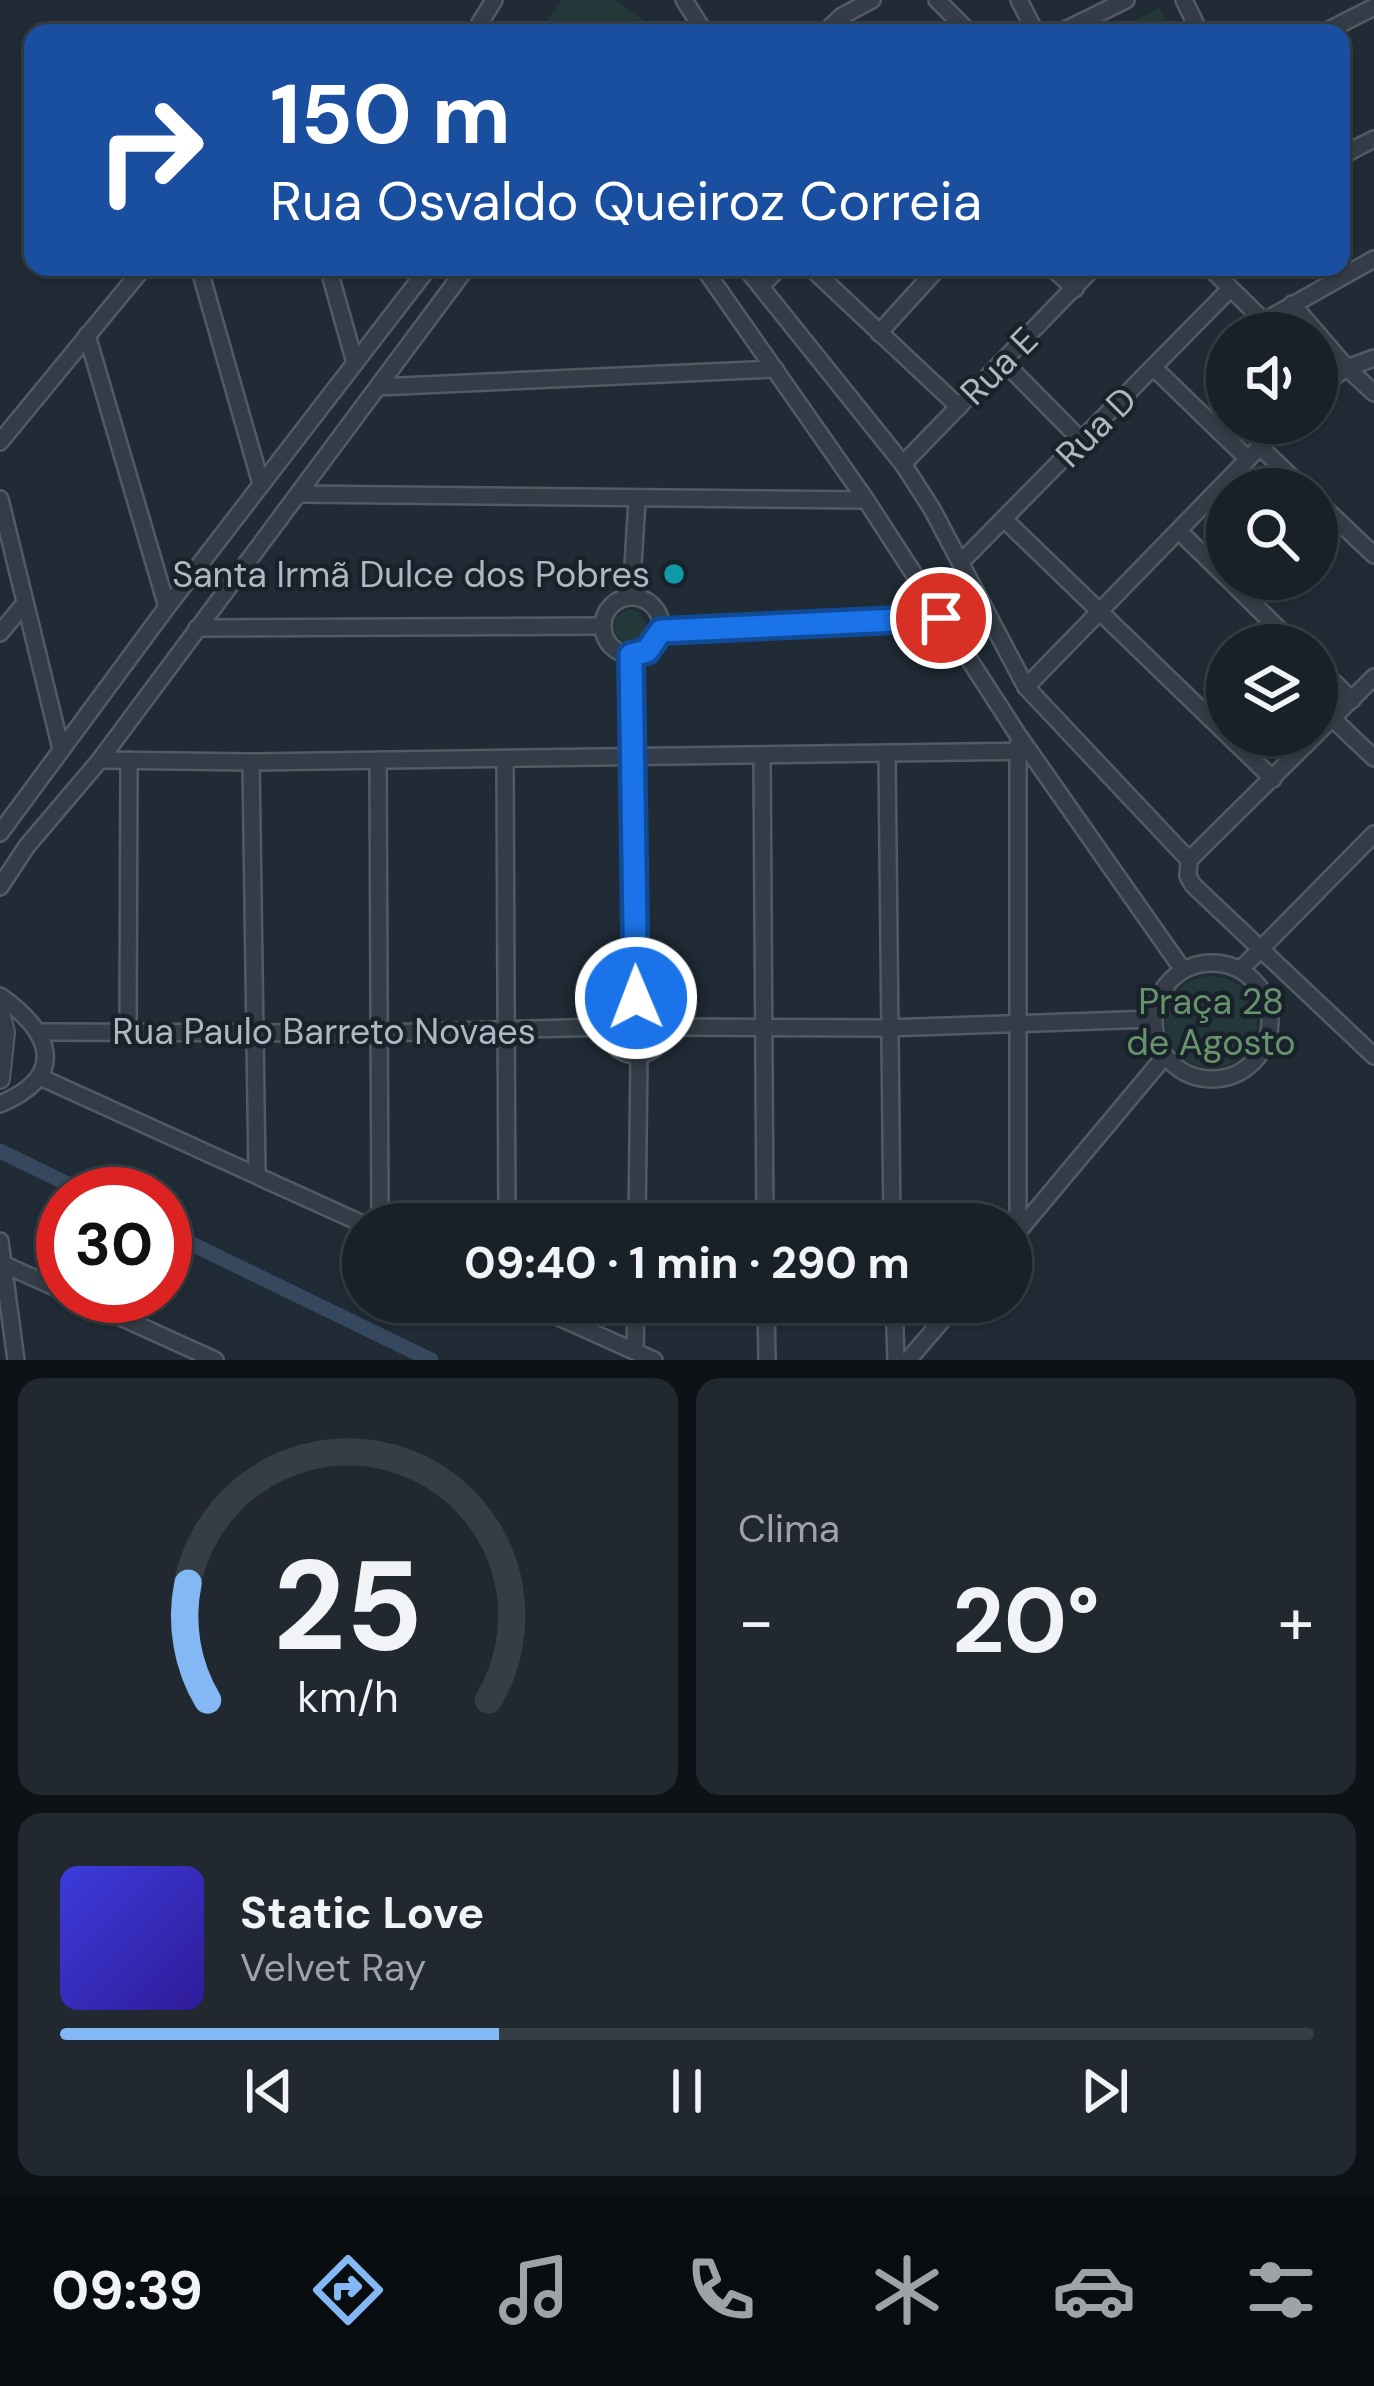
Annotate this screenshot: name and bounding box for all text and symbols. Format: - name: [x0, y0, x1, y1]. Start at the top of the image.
- text: 150 m: [270, 60, 511, 169]
- icon: right: [72, 72, 228, 228]
- text: Rua Osvaldo Queiroz Correia: [270, 166, 982, 237]
- map controls: [1206, 312, 1338, 756]
- button: sound: [1206, 312, 1338, 444]
- street label: Rua E: [950, 317, 1048, 415]
- street label: Rua D: [1045, 376, 1147, 478]
- button: search: [1206, 468, 1338, 600]
- place label: Santa Irmã Dulce dos Pobres: [172, 551, 650, 598]
- marker: Santa Irmã Dulce dos Pobres: [661, 561, 687, 587]
- pin: [890, 567, 992, 669]
- icon: arrive: [908, 585, 974, 651]
- button: layers: [1206, 624, 1338, 756]
- position arrow: [573, 935, 699, 1061]
- park label: Praça 28 de Agosto: [1126, 978, 1296, 1066]
- street label: Rua Paulo Barreto Novaes: [112, 1008, 536, 1055]
- speed limit sign: 30: [36, 1167, 192, 1323]
- text: 09:40 · 1 min · 290 m: [464, 1233, 910, 1292]
- text: Clima: [738, 1503, 840, 1554]
- text: 25: [273, 1525, 423, 1688]
- text: 20°: [952, 1563, 1100, 1680]
- text: −: [738, 1579, 774, 1664]
- text: +: [1278, 1579, 1314, 1664]
- text: km/h: [297, 1668, 399, 1724]
- text: Static Love: [240, 1883, 484, 1942]
- text: Velvet Ray: [240, 1942, 426, 1993]
- icon: previous: [236, 2058, 302, 2124]
- icon: pause: [654, 2058, 720, 2124]
- icon: next: [1072, 2058, 1138, 2124]
- icon: directions: [306, 2248, 390, 2332]
- icon: music: [492, 2248, 576, 2332]
- icon: phone: [679, 2248, 763, 2332]
- icon: climate: [865, 2248, 949, 2332]
- icon: car: [1052, 2248, 1136, 2332]
- icon: filters: [1239, 2248, 1323, 2332]
- text: 09:39: [51, 2255, 203, 2326]

